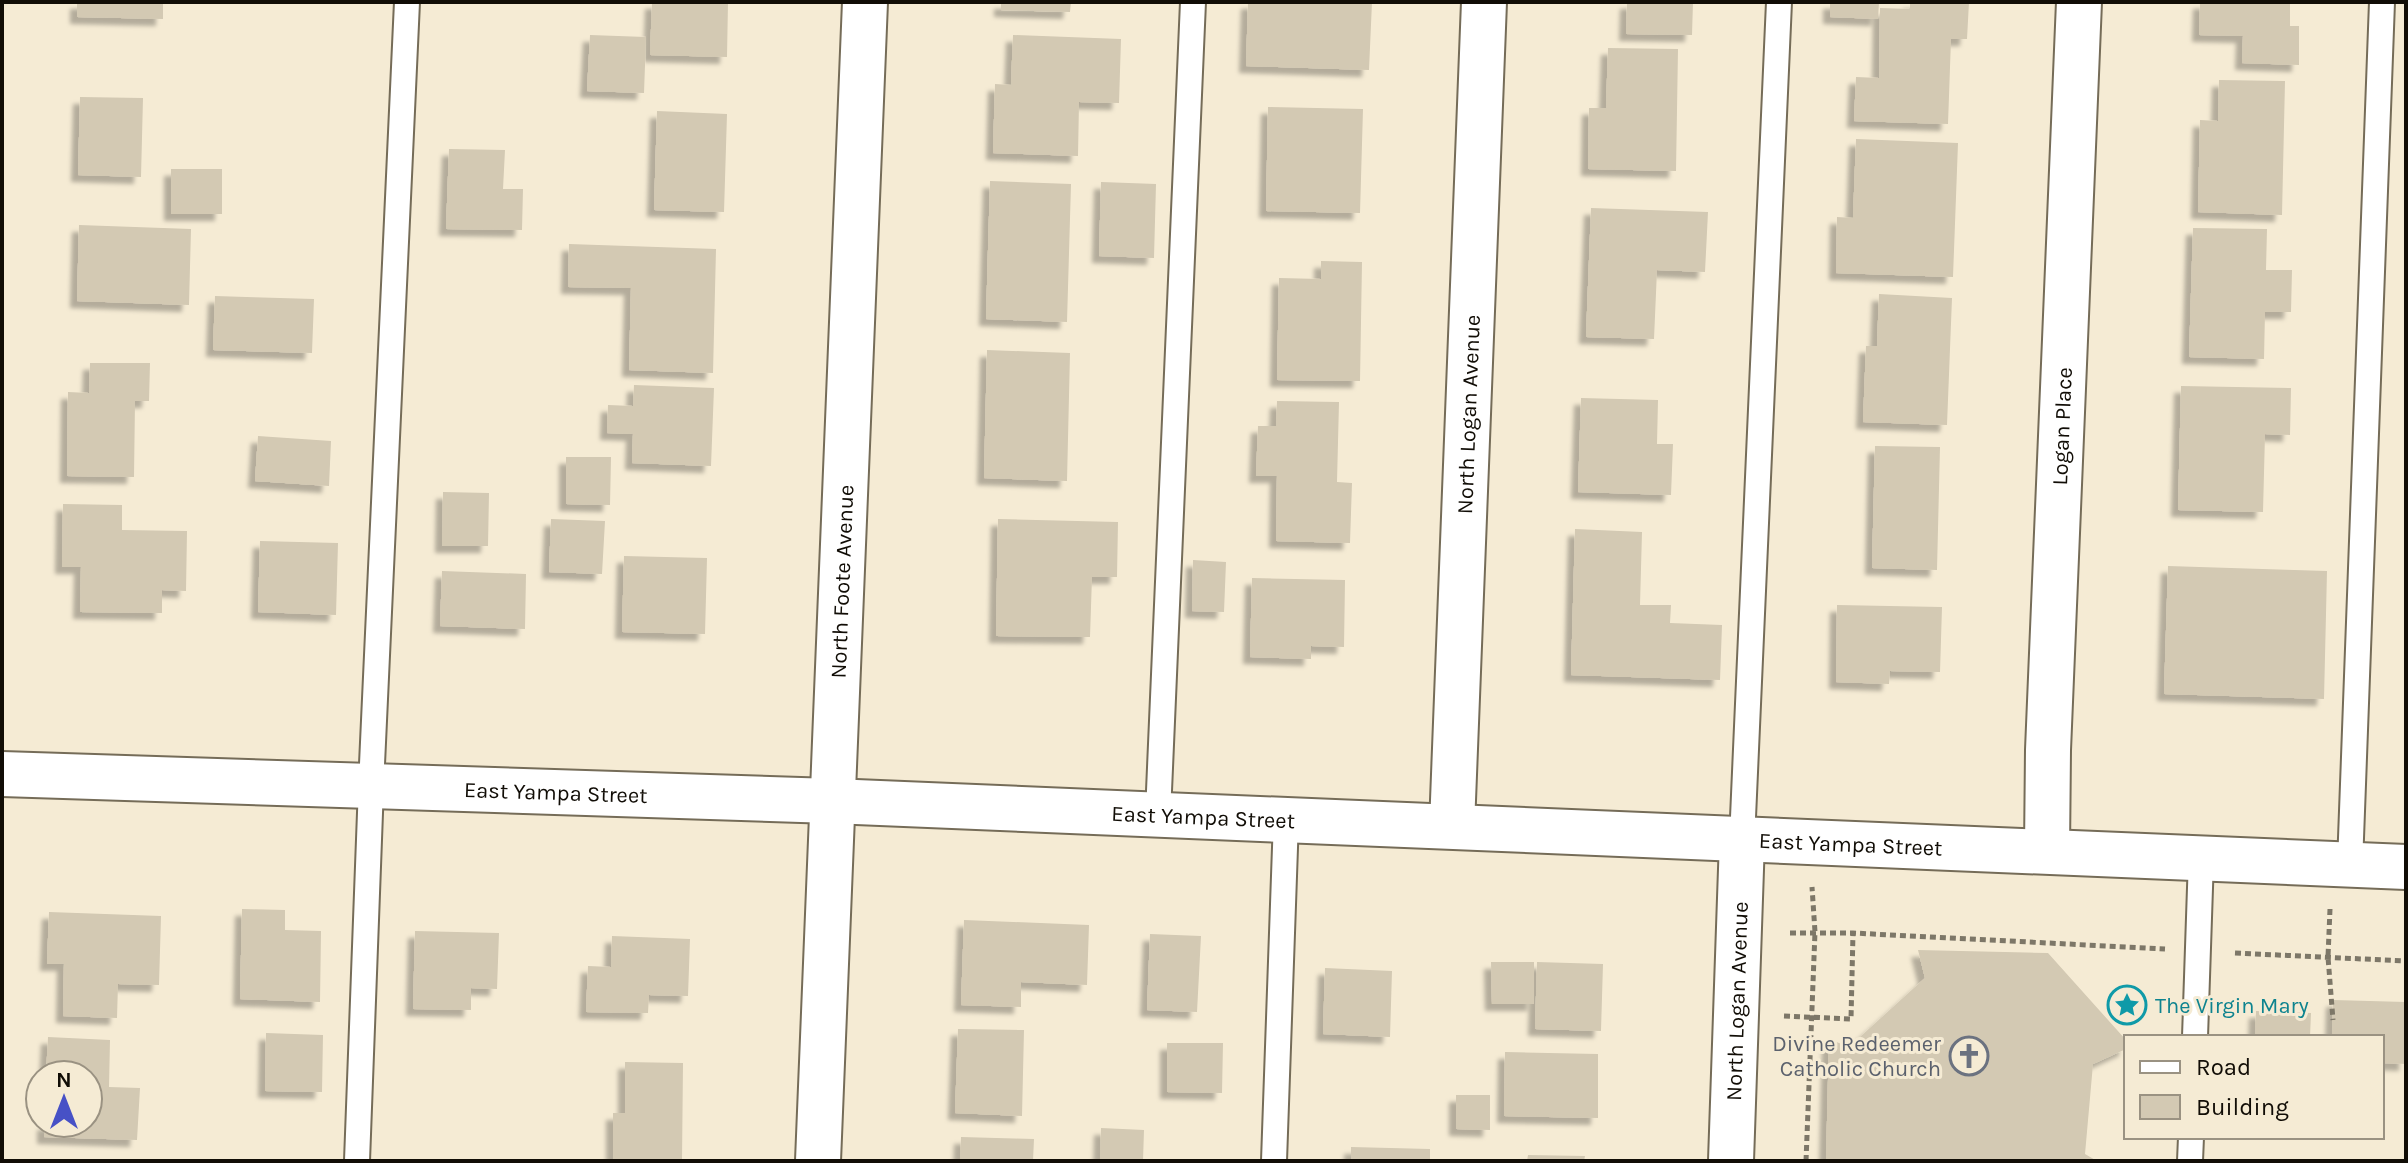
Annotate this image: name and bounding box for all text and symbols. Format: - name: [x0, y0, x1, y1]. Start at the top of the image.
- street label: North Logan Avenue: [1452, 314, 1486, 515]
- street label: Logan Place: [2047, 367, 2078, 486]
- street label: North Foote Avenue: [826, 484, 859, 679]
- street label: East Yampa Street: [463, 777, 648, 809]
- street label: East Yampa Street: [1111, 801, 1296, 834]
- street label: East Yampa Street: [1758, 828, 1943, 862]
- street label: North Logan Avenue: [1721, 901, 1754, 1101]
- place icon: The Virgin Mary: [2106, 984, 2148, 1026]
- place label: The Virgin Mary: [2155, 993, 2309, 1019]
- place label: Divine Redeemer Catholic Church: [1772, 1031, 1941, 1082]
- church icon: Divine Redeemer Catholic Church: [1948, 1035, 1990, 1077]
- legend: [2124, 1035, 2384, 1139]
- text: Road: [2196, 1053, 2251, 1081]
- north arrow: [24, 1059, 104, 1139]
- text: N: [56, 1067, 72, 1093]
- text: Building: [2196, 1093, 2289, 1121]

